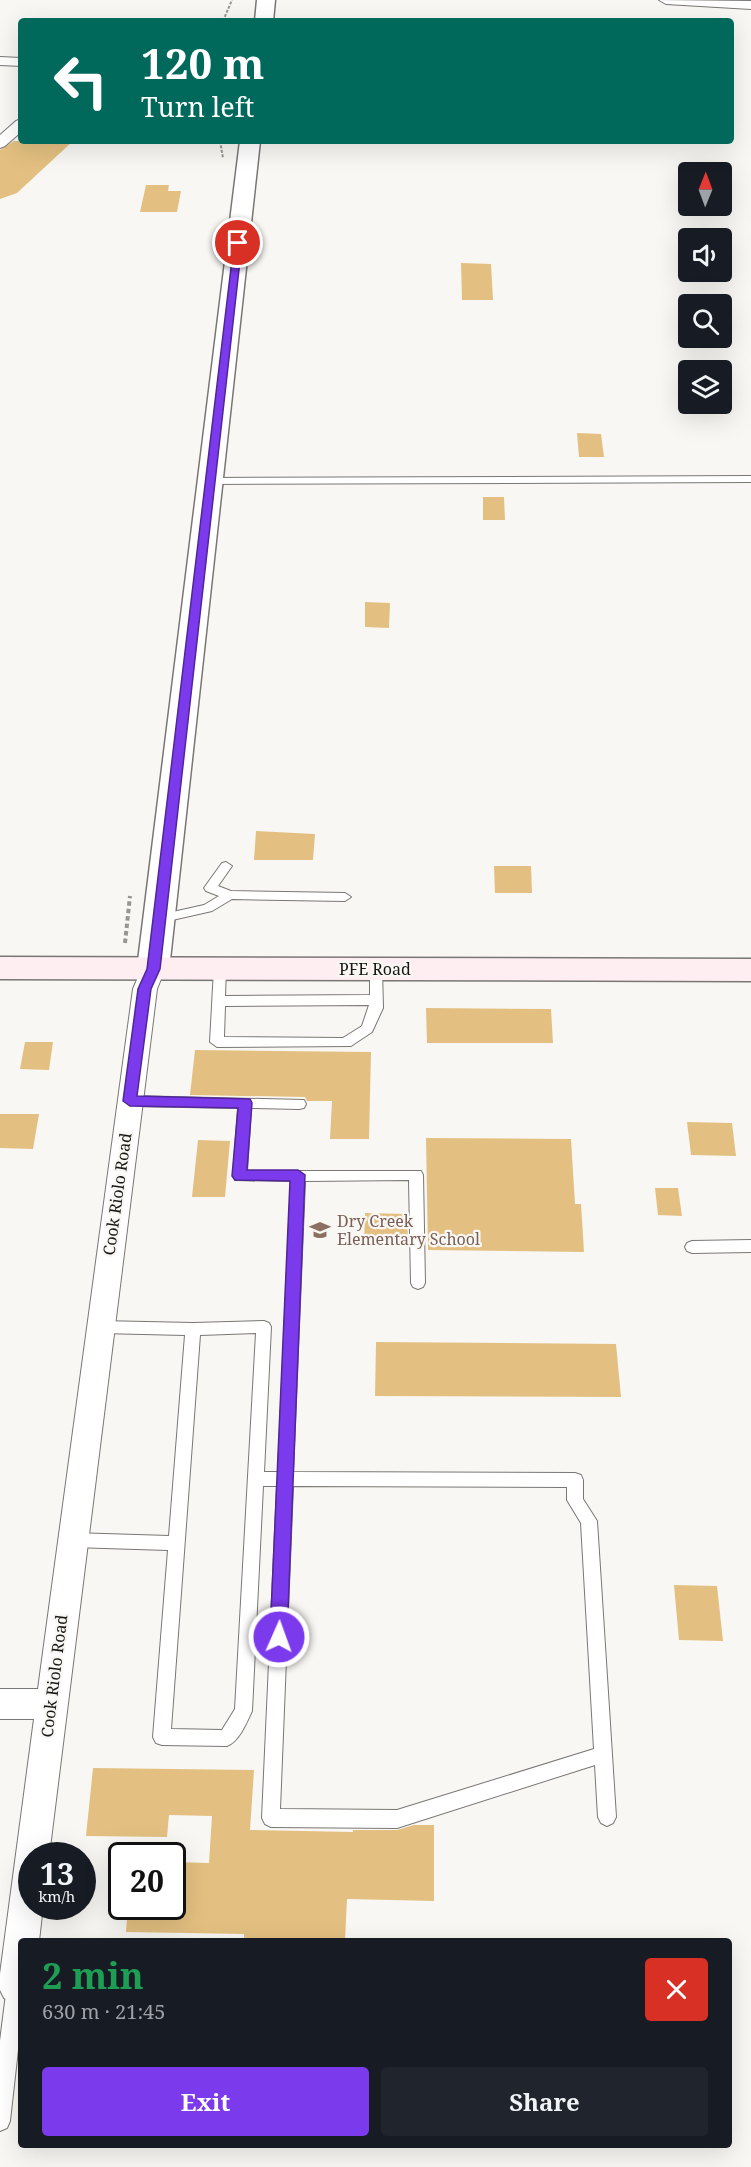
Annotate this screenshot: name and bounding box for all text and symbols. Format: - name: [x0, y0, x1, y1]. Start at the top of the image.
- text: 120 m: [141, 34, 265, 91]
- icon: left: [42, 42, 120, 120]
- text: Turn left: [141, 88, 254, 125]
- north arrow: [678, 162, 732, 216]
- map controls: [678, 162, 732, 414]
- pin: [212, 217, 263, 268]
- icon: arrive: [221, 226, 254, 259]
- button: sound: [678, 228, 732, 282]
- button: search: [678, 294, 732, 348]
- button: layers: [678, 360, 732, 414]
- street label: PFE Road: [339, 958, 411, 980]
- street label: Cook Riolo Road: [98, 1131, 137, 1257]
- place label: Dry Creek Elementary School: [337, 1210, 480, 1250]
- school or university icon: Dry Creek Elementary School: [308, 1218, 332, 1242]
- position arrow: [247, 1605, 311, 1669]
- street label: Cook Riolo Road: [36, 1613, 72, 1739]
- speed limit sign: 20: [108, 1842, 186, 1920]
- text: 13: [40, 1853, 74, 1894]
- text: km/h: [39, 1886, 75, 1906]
- text: 2 min: [42, 1951, 144, 2000]
- button: close: [645, 1958, 708, 2021]
- text: 630 m · 21:45: [42, 1998, 165, 2025]
- button: Exit: [42, 2067, 369, 2136]
- button: Share: [381, 2067, 708, 2136]

